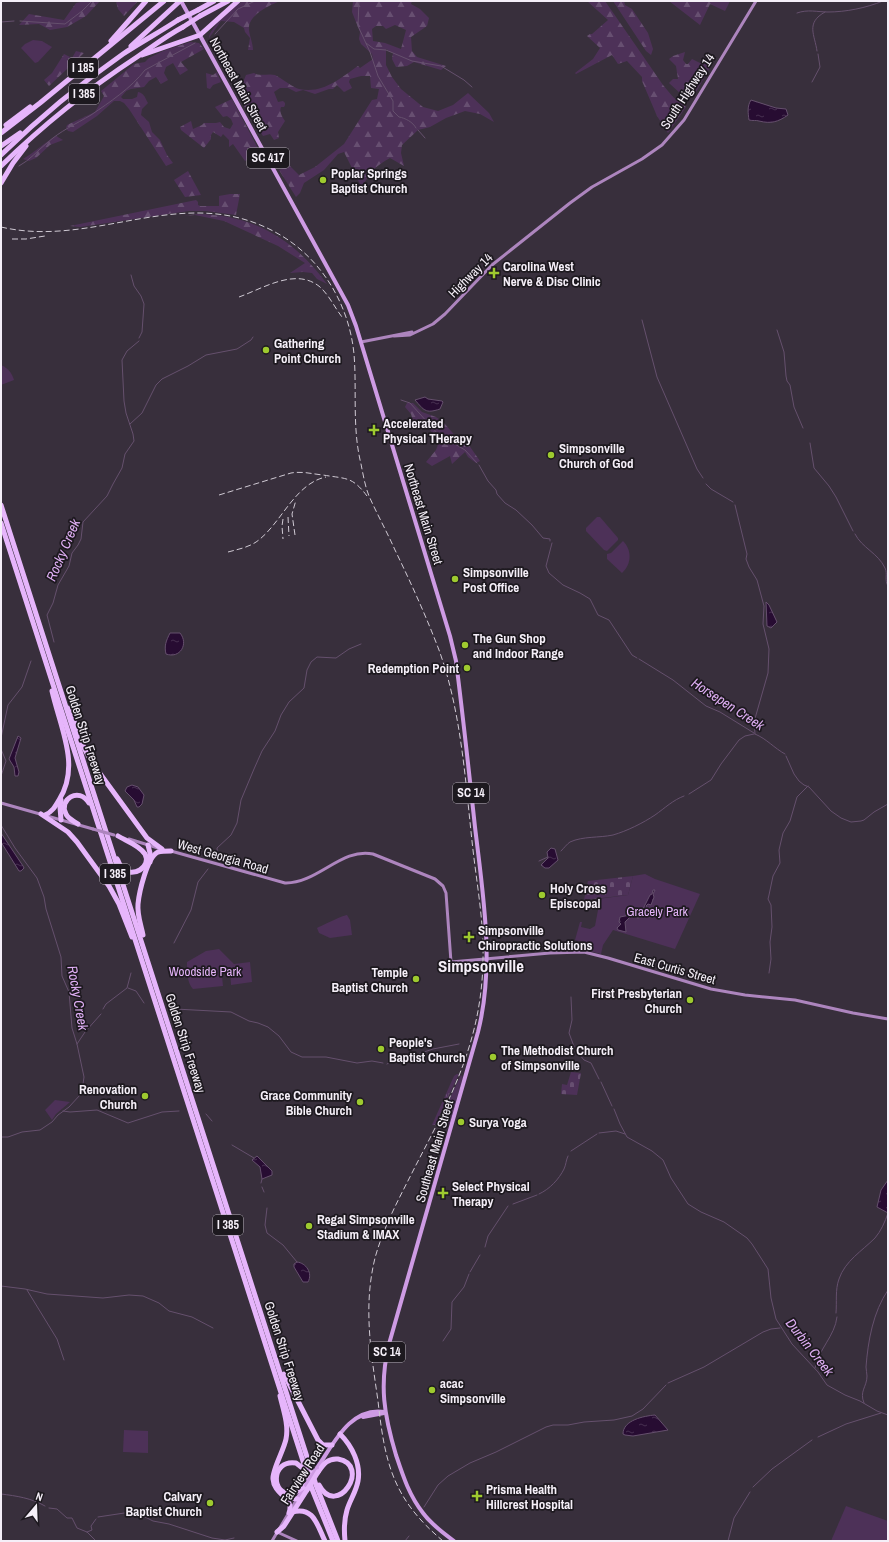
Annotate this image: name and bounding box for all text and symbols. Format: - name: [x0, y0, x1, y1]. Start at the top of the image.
- street label: Northeast Main Street: [206, 35, 271, 134]
- street label: South Highway 14: [657, 50, 718, 132]
- road number: I 185: [68, 58, 98, 78]
- road number: I 385: [69, 84, 99, 104]
- road number: SC 417: [247, 148, 289, 168]
- place label: Poplar Springs Baptist Church: [331, 165, 407, 197]
- marker: Poplar Springs Baptist Church: [318, 175, 328, 185]
- street label: Highway 14: [444, 249, 496, 301]
- place label: Carolina West Nerve & Disc Clinic: [503, 258, 601, 290]
- marker: Carolina West Nerve & Disc Clinic: [488, 267, 500, 279]
- place label: Gathering Point Church: [274, 335, 341, 367]
- marker: Gathering Point Church: [261, 345, 271, 355]
- place label: Accelerated Physical THerapy: [383, 415, 472, 447]
- marker: Accelerated Physical THerapy: [368, 424, 380, 436]
- place label: Simpsonville Church of God: [559, 440, 634, 472]
- marker: Simpsonville Church of God: [546, 450, 556, 460]
- street label: Northeast Main Street: [400, 462, 447, 567]
- water label: Rocky Creek: [42, 515, 85, 584]
- place label: Simpsonville Post Office: [463, 564, 529, 596]
- marker: Simpsonville Post Office: [450, 574, 460, 584]
- place label: The Gun Shop and Indoor Range: [473, 630, 564, 662]
- marker: The Gun Shop and Indoor Range: [460, 640, 470, 650]
- place label: Redemption Point: [368, 660, 459, 677]
- marker: Redemption Point: [462, 663, 472, 673]
- water label: Horsepen Creek: [688, 674, 769, 735]
- street label: Golden Strip Freeway: [61, 683, 110, 788]
- road number: SC 14: [453, 783, 489, 803]
- street label: West Georgia Road: [175, 835, 270, 878]
- road number: I 385: [100, 864, 130, 884]
- place label: Holy Cross Episcopal: [550, 880, 606, 912]
- marker: Holy Cross Episcopal: [537, 890, 547, 900]
- park label: Gracely Park: [626, 903, 688, 920]
- place label: Simpsonville Chiropractic Solutions: [478, 922, 592, 954]
- marker: Simpsonville Chiropractic Solutions: [463, 931, 475, 943]
- street label: East Curtis Street: [632, 949, 718, 988]
- district label: Simpsonville: [438, 954, 524, 977]
- park label: Woodside Park: [169, 963, 242, 980]
- water label: Rocky Creek: [63, 964, 93, 1033]
- place label: Temple Baptist Church: [332, 964, 408, 996]
- marker: Temple Baptist Church: [411, 974, 421, 984]
- place label: First Presbyterian Church: [591, 985, 682, 1017]
- street label: Golden Strip Freeway: [161, 991, 210, 1096]
- marker: First Presbyterian Church: [685, 995, 695, 1005]
- place label: People's Baptist Church: [389, 1034, 465, 1066]
- place label: The Methodist Church of Simpsonville: [501, 1042, 614, 1074]
- marker: People's Baptist Church: [376, 1044, 386, 1054]
- marker: The Methodist Church of Simpsonville: [488, 1052, 498, 1062]
- place label: Renovation Church: [79, 1081, 137, 1113]
- place label: Grace Community Bible Church: [260, 1087, 352, 1119]
- marker: Renovation Church: [140, 1091, 150, 1101]
- marker: Grace Community Bible Church: [355, 1097, 365, 1107]
- street label: Southeast Main Street: [412, 1098, 457, 1204]
- place label: Surya Yoga: [469, 1114, 527, 1131]
- marker: Surya Yoga: [456, 1117, 466, 1127]
- place label: Select Physical Therapy: [452, 1178, 530, 1210]
- marker: Select Physical Therapy: [437, 1187, 449, 1199]
- place label: Regal Simpsonville Stadium & IMAX: [317, 1211, 415, 1243]
- road number: I 385: [213, 1215, 243, 1235]
- marker: Regal Simpsonville Stadium & IMAX: [304, 1221, 314, 1231]
- street label: Golden Strip Freeway: [260, 1299, 309, 1404]
- water label: Durbin Creek: [782, 1315, 839, 1380]
- road number: SC 14: [369, 1342, 405, 1362]
- place label: acac Simpsonville: [440, 1375, 506, 1407]
- marker: acac Simpsonville: [427, 1385, 437, 1395]
- street label: Fairview Road: [277, 1441, 328, 1508]
- place label: Prisma Health Hillcrest Hospital: [486, 1481, 573, 1513]
- north arrow: [16, 1486, 56, 1526]
- place label: Calvary Baptist Church: [126, 1488, 202, 1520]
- text: N: [34, 1489, 45, 1504]
- marker: Prisma Health Hillcrest Hospital: [471, 1490, 483, 1502]
- marker: Calvary Baptist Church: [205, 1498, 215, 1508]

